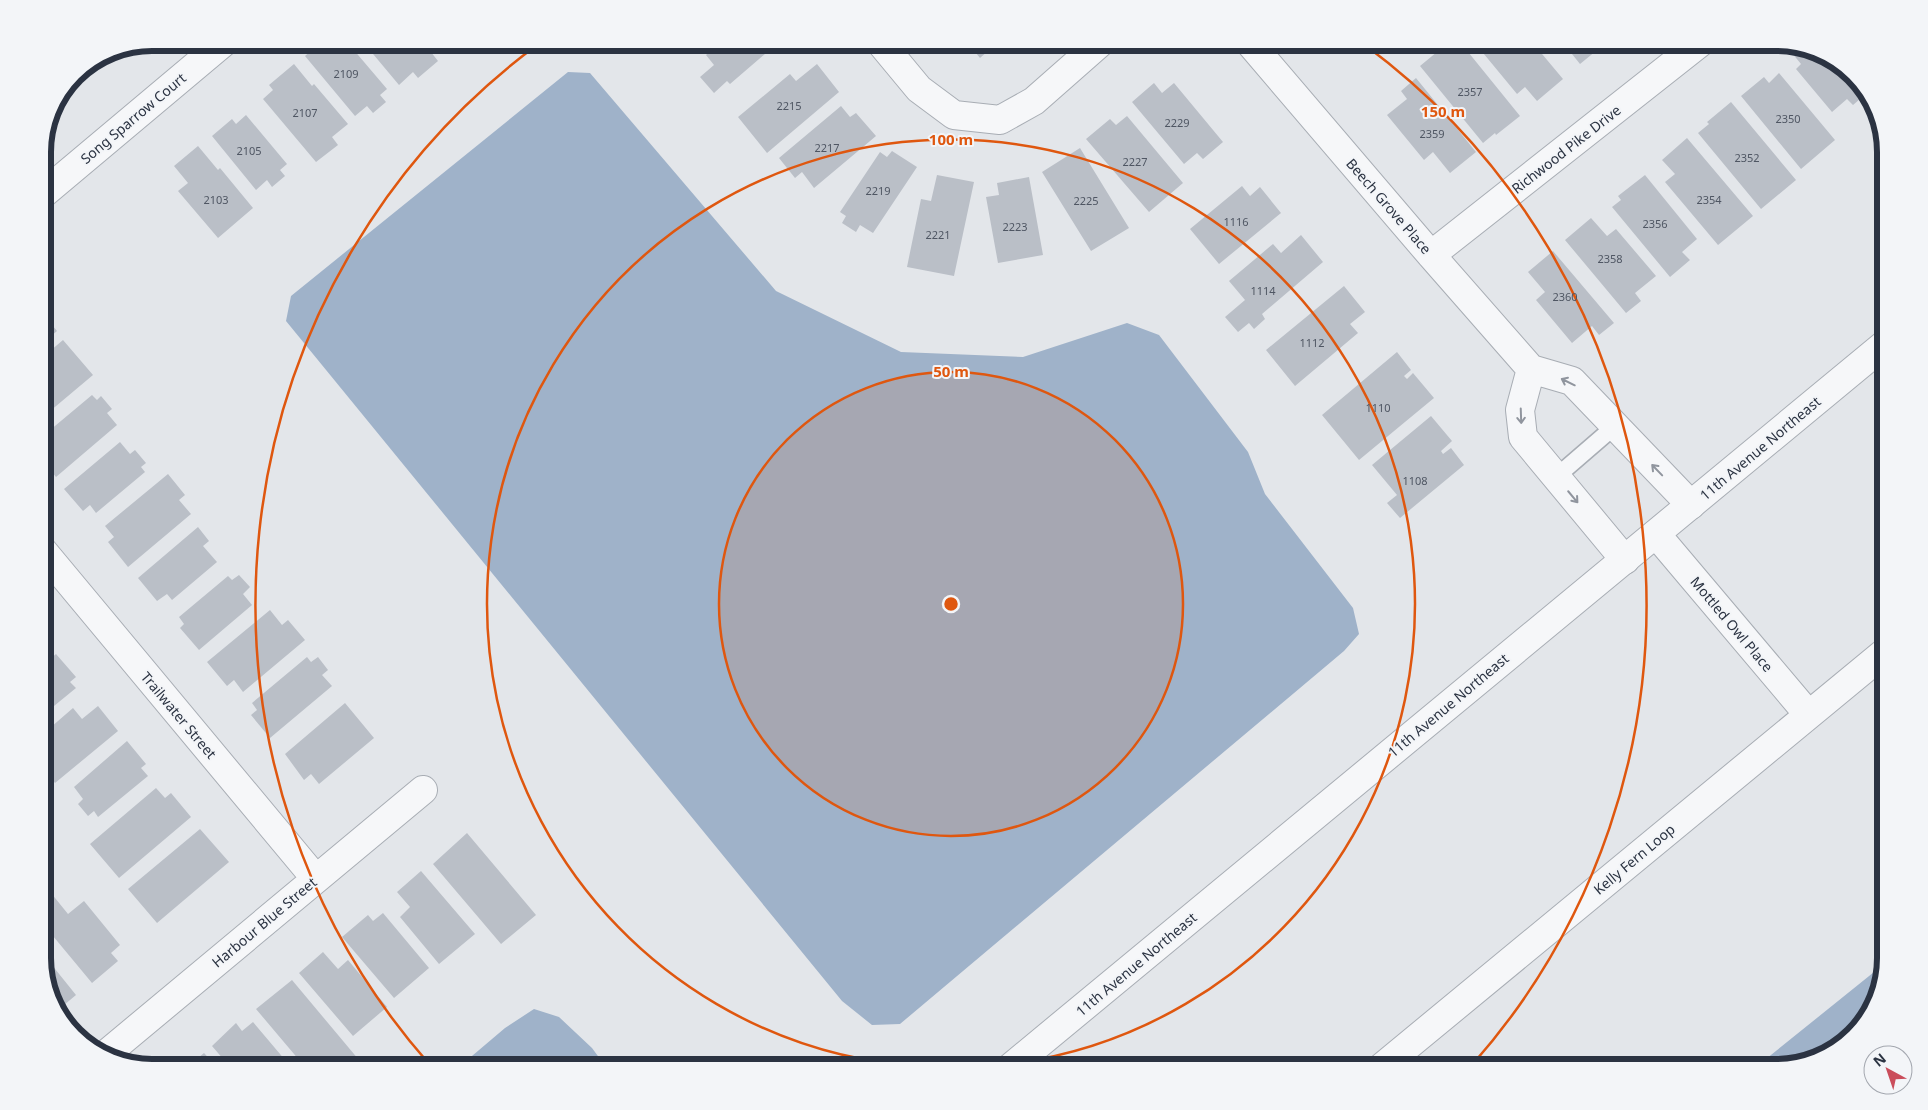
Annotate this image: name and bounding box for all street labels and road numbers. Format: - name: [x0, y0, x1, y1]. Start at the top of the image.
- street label: Song Sparrow Court: [76, 68, 190, 168]
- street label: Richwood Pike Drive: [1508, 100, 1625, 198]
- street label: Beech Grove Place: [1342, 154, 1436, 258]
- street label: 11th Avenue Northeast: [1696, 392, 1824, 504]
- street label: Mottled Owl Place: [1687, 572, 1778, 676]
- street label: 11th Avenue Northeast: [1384, 649, 1512, 761]
- street label: Trailwater Street: [137, 668, 221, 762]
- street label: Kelly Fern Loop: [1589, 819, 1679, 899]
- street label: Harbour Blue Street: [208, 873, 320, 971]
- street label: 11th Avenue Northeast: [1072, 908, 1200, 1020]

